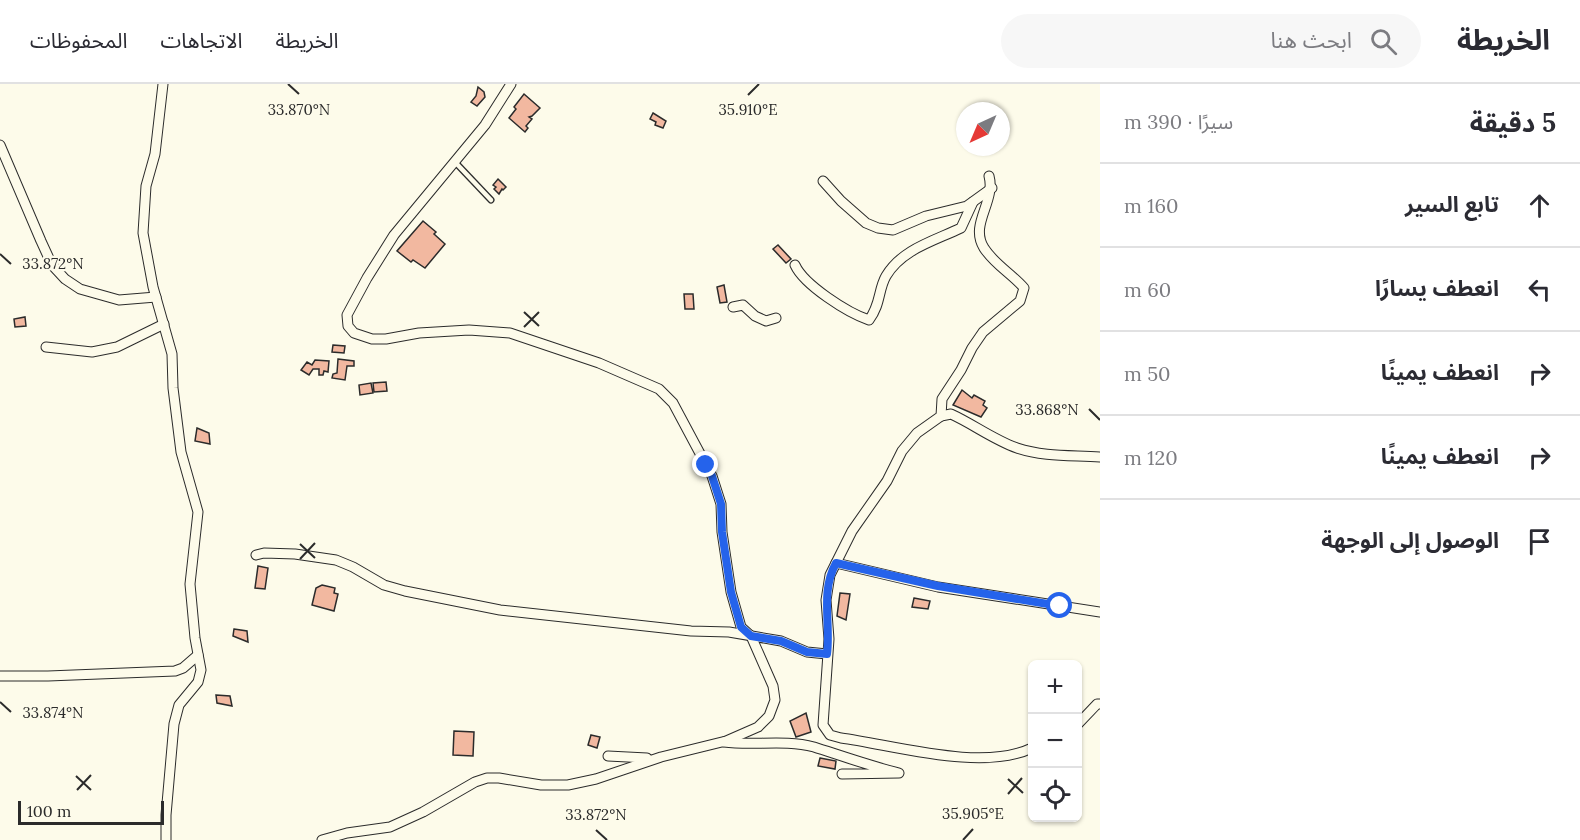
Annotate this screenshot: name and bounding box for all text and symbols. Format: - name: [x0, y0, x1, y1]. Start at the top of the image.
- search box: [1001, 14, 1421, 68]
- text: الخريطة: [1457, 22, 1550, 58]
- icon: search: [1367, 25, 1400, 58]
- text: ابحث هنا: [1270, 26, 1352, 54]
- text: المحفوظات: [30, 27, 127, 54]
- text: الاتجاهات: [160, 27, 242, 54]
- text: الخريطة: [275, 27, 338, 54]
- text: 33.870°N: [268, 100, 330, 119]
- text: 35.910°E: [718, 100, 778, 119]
- north arrow: [956, 102, 1010, 156]
- text: 5 دقيقة: [1470, 106, 1556, 139]
- text: سيرًا · 390 m: [1124, 109, 1233, 134]
- icon: ahead: [1523, 189, 1556, 222]
- text: تابع السير: [1405, 190, 1499, 218]
- text: 160 m: [1124, 193, 1178, 218]
- text: 33.872°N: [22, 254, 84, 273]
- icon: left: [1523, 273, 1556, 306]
- text: انعطف يسارًا: [1375, 274, 1499, 302]
- text: 60 m: [1124, 277, 1171, 302]
- icon: right: [1523, 357, 1556, 390]
- text: انعطف يمينًا: [1381, 358, 1499, 386]
- text: 50 m: [1124, 361, 1170, 386]
- text: 33.868°N: [1015, 400, 1079, 419]
- icon: right: [1523, 441, 1556, 474]
- text: انعطف يمينًا: [1381, 442, 1499, 470]
- text: 120 m: [1124, 445, 1178, 470]
- route end: [692, 451, 718, 477]
- icon: arrive: [1523, 525, 1556, 558]
- text: الوصول إلى الوجهة: [1321, 526, 1499, 554]
- route start: [1046, 592, 1072, 618]
- map controls: [1028, 660, 1082, 822]
- button: +: [1028, 660, 1082, 714]
- text: 33.874°N: [23, 703, 83, 722]
- button: −: [1028, 714, 1082, 768]
- button: locate: [1028, 768, 1082, 822]
- scale bar: [18, 798, 164, 826]
- text: 100 m: [27, 801, 71, 821]
- text: 35.905°E: [942, 804, 1004, 823]
- text: 33.872°N: [565, 805, 627, 824]

